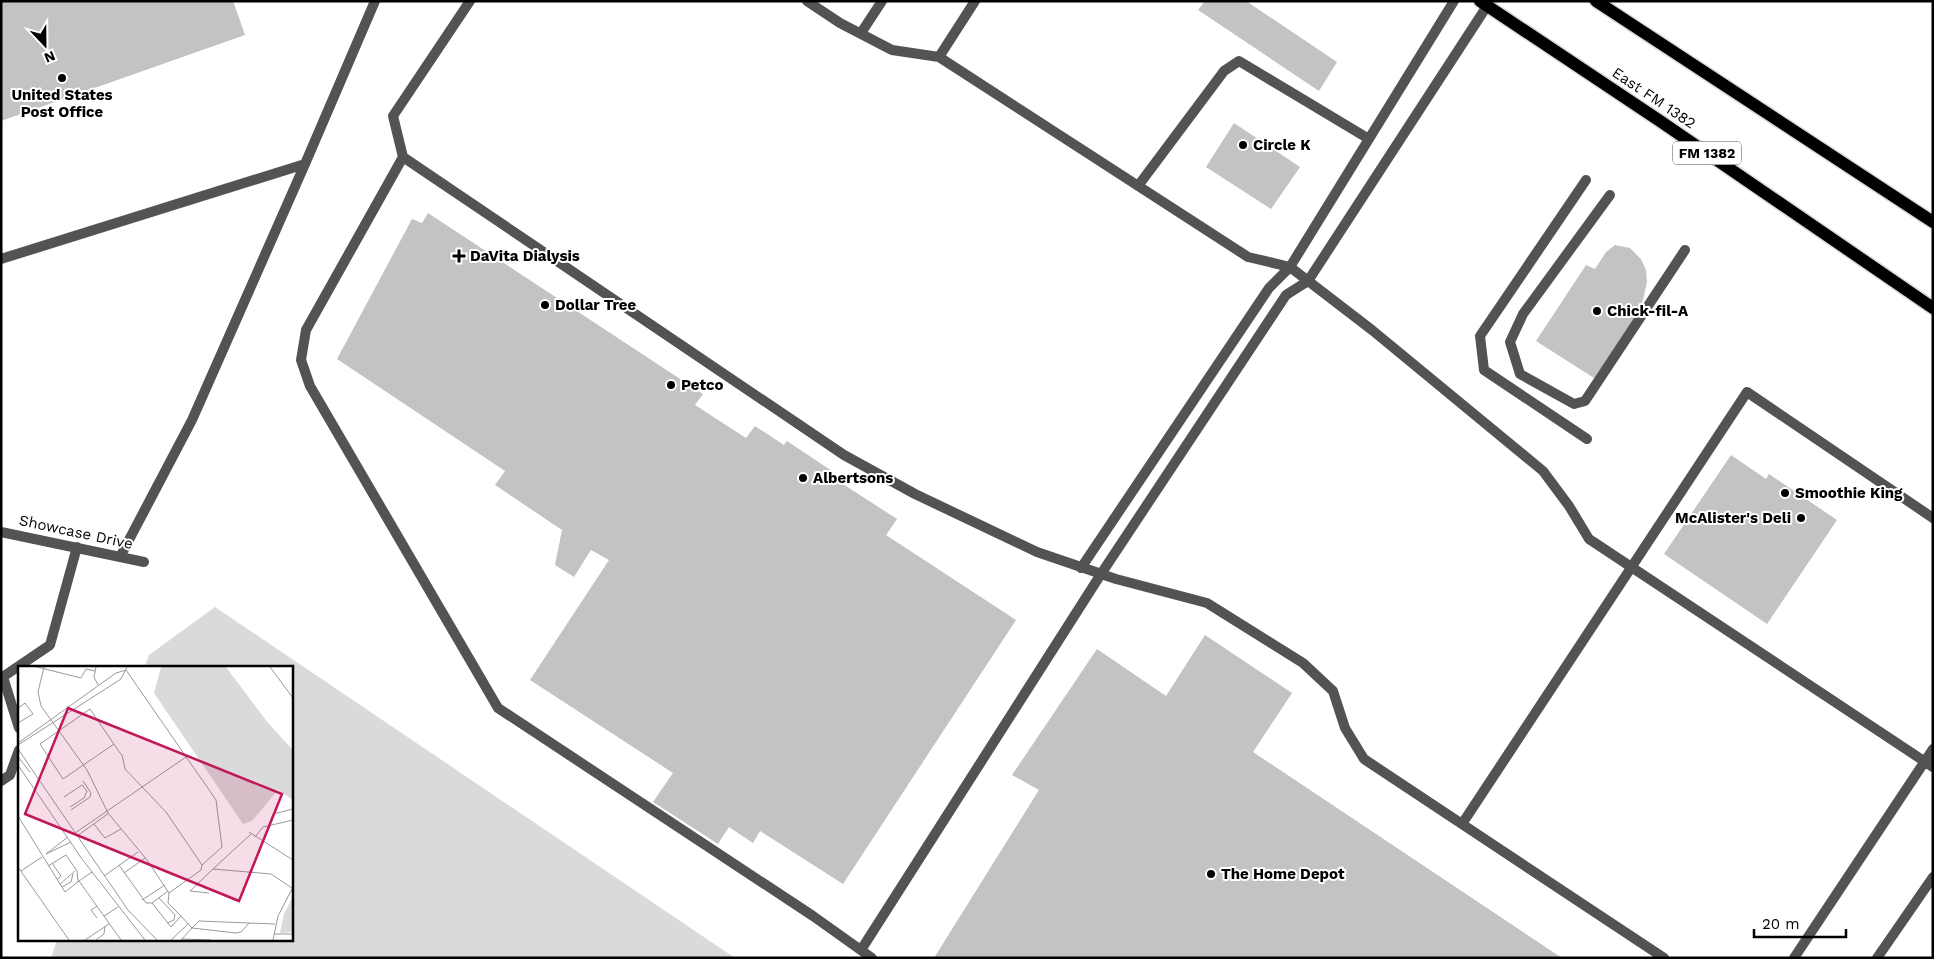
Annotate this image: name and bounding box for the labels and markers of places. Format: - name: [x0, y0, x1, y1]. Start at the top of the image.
- marker: United States Post Office: [56, 72, 68, 84]
- place label: United States Post Office: [11, 86, 113, 121]
- place label: Circle K: [1253, 136, 1311, 154]
- marker: Circle K: [1237, 139, 1249, 151]
- place label: DaVita Dialysis: [470, 247, 580, 265]
- marker: DaVita Dialysis: [452, 249, 466, 263]
- place label: Dollar Tree: [555, 296, 637, 314]
- marker: Dollar Tree: [539, 299, 551, 311]
- place label: Chick-fil-A: [1607, 302, 1689, 320]
- marker: Chick-fil-A: [1591, 305, 1603, 317]
- place label: Petco: [681, 376, 723, 394]
- marker: Petco: [665, 379, 677, 391]
- place label: Albertsons: [813, 469, 893, 487]
- marker: Albertsons: [797, 472, 809, 484]
- place label: Smoothie King: [1795, 484, 1903, 502]
- marker: Smoothie King: [1779, 487, 1791, 499]
- place label: McAlister's Deli: [1675, 509, 1791, 527]
- marker: McAlister's Deli: [1795, 512, 1807, 524]
- place label: The Home Depot: [1221, 865, 1345, 883]
- marker: The Home Depot: [1205, 868, 1217, 880]

